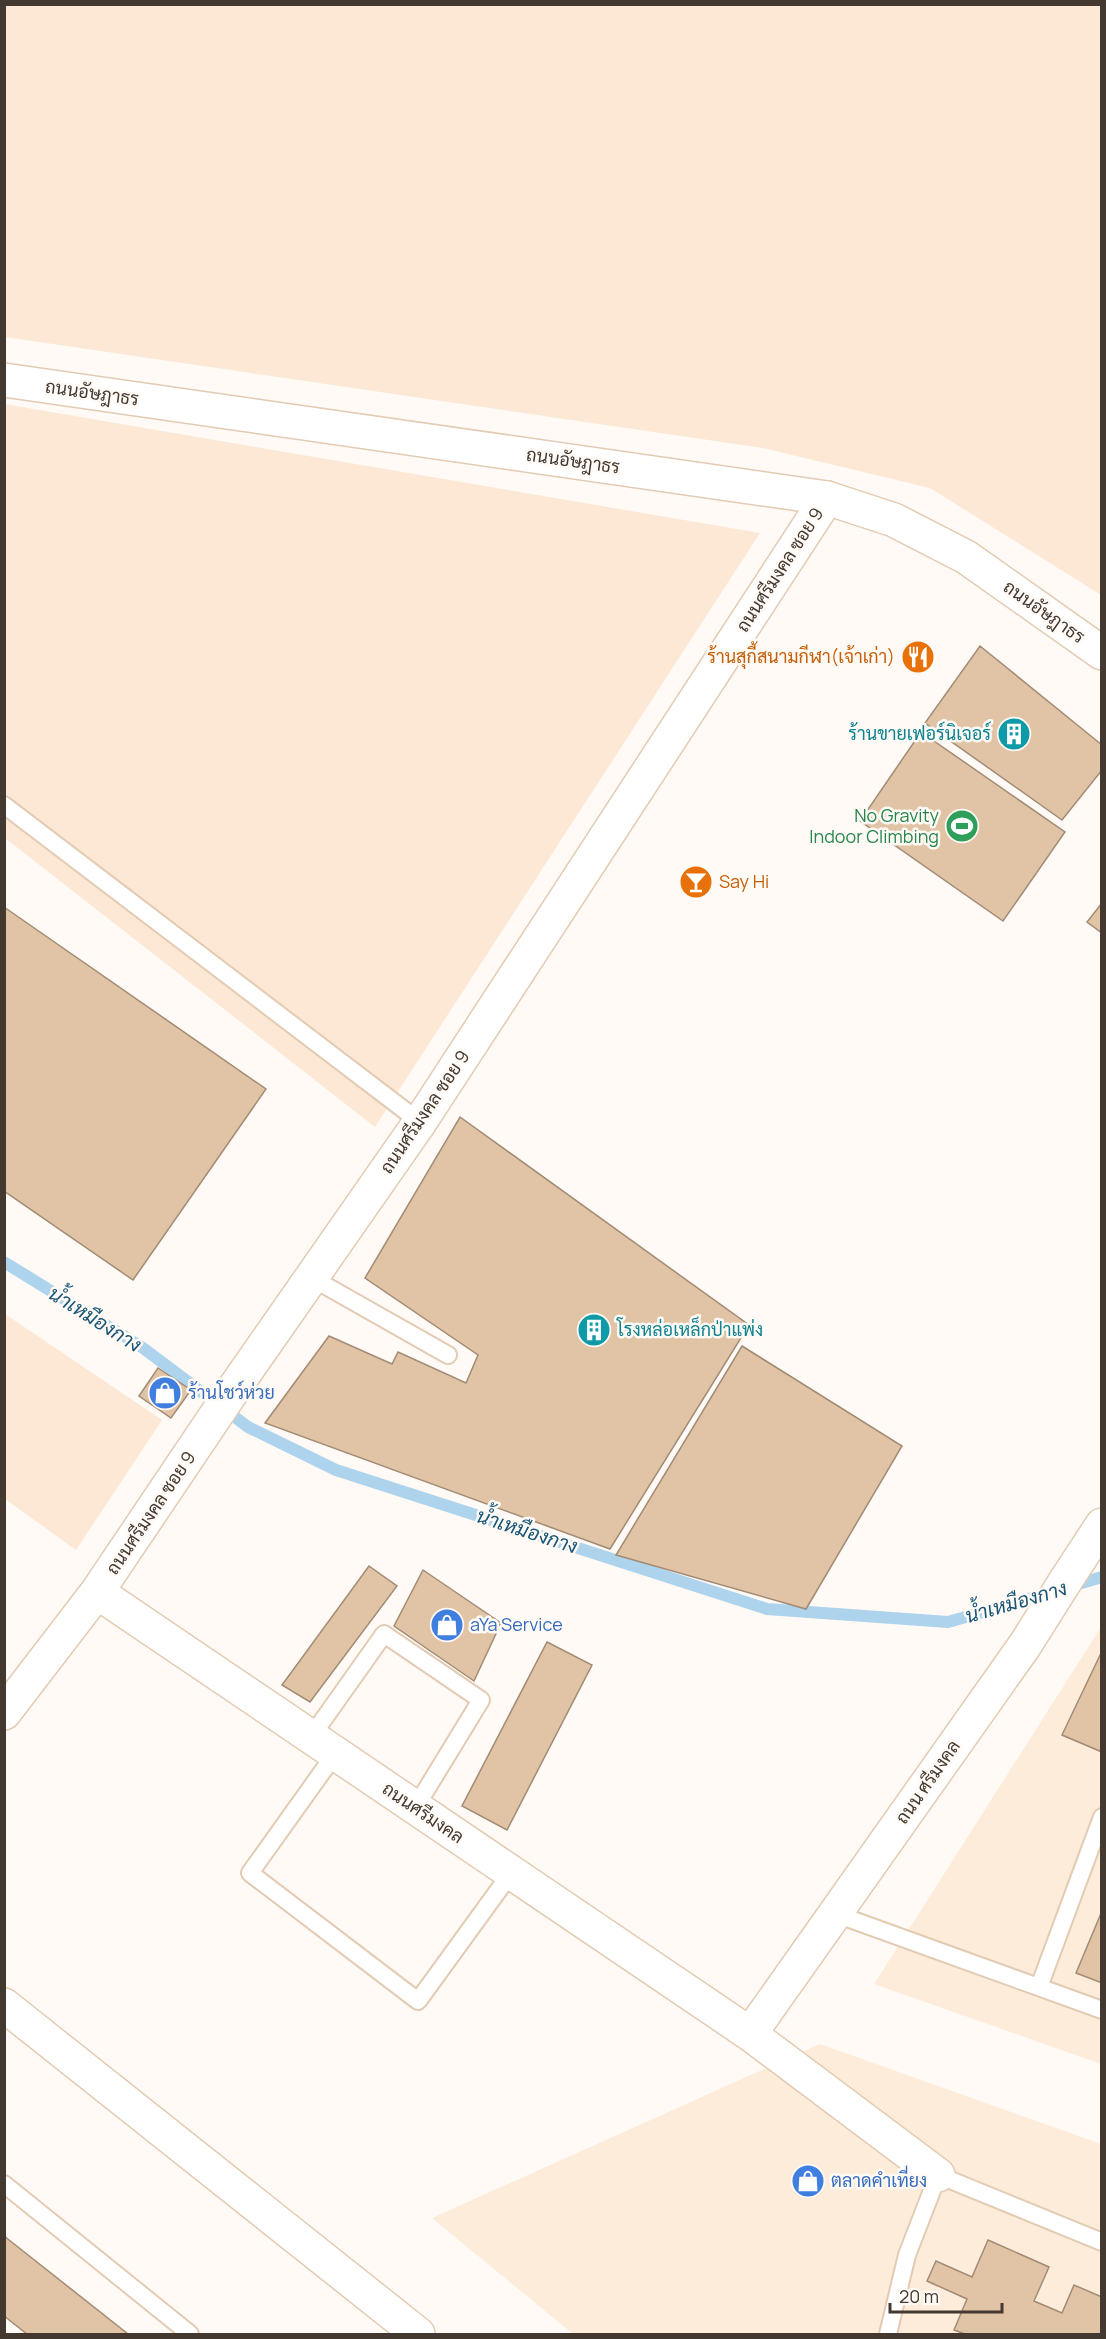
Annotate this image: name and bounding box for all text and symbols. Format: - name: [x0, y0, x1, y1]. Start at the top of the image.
- street label: ถนนอัษฎาธร: [44, 374, 141, 411]
- street label: ถนนอัษฎาธร: [525, 442, 622, 479]
- street label: ถนนศรีมงคล ซอย 9: [730, 503, 828, 636]
- street label: ถนนอัษฎาธร: [998, 574, 1090, 649]
- restaurant icon: ร้านสุกี้สนามกีฬา(เจ้าเก่า): [900, 639, 936, 675]
- place label: ร้านสุกี้สนามกีฬา(เจ้าเก่า): [707, 641, 895, 669]
- building icon: ร้านขายเฟอร์นิเจอร์: [996, 716, 1032, 752]
- place label: ร้านขายเฟอร์นิเจอร์: [848, 721, 991, 745]
- place label: No Gravity Indoor Climbing: [809, 803, 940, 848]
- sports icon: No Gravity Indoor Climbing: [944, 808, 980, 844]
- bar icon: Say Hi: [678, 864, 714, 900]
- place label: Say Hi: [719, 869, 769, 893]
- street label: ถนนศรีมงคล ซอย 9: [374, 1045, 474, 1178]
- water label: น้ำเหมืองกาง: [44, 1276, 149, 1358]
- building icon: โรงหล่อเหล็กป่าแพ่ง: [576, 1312, 612, 1348]
- place label: โรงหล่อเหล็กป่าแพ่ง: [616, 1316, 763, 1341]
- shop icon: ร้านโชว์ห่วย: [147, 1375, 183, 1411]
- place label: ร้านโชว์ห่วย: [188, 1380, 275, 1404]
- street label: ถนนศรีมงคล ซอย 9: [100, 1446, 200, 1579]
- water label: น้ำเหมืองกาง: [473, 1498, 582, 1560]
- water label: น้ำเหมืองกาง: [961, 1570, 1070, 1629]
- shop icon: aYa Service: [429, 1607, 465, 1643]
- place label: aYa Service: [470, 1612, 563, 1636]
- street label: ถนน ศรีมงคล: [890, 1735, 965, 1828]
- street label: ถนนศรีมงคล: [378, 1776, 469, 1848]
- shop icon: ตลาดคำเที่ยง: [790, 2163, 826, 2199]
- place label: ตลาดคำเที่ยง: [831, 2165, 927, 2192]
- scale bar: [890, 2276, 1002, 2314]
- text: 20 m: [899, 2284, 939, 2308]

